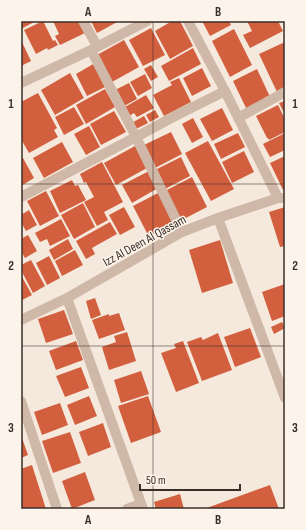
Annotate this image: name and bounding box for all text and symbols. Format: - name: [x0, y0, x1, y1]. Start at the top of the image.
- text: A: [84, 4, 92, 20]
- text: B: [215, 4, 221, 20]
- text: 1: [8, 96, 14, 112]
- text: 1: [292, 96, 298, 112]
- street label: Izz Al Deen Al Qassam: [100, 211, 189, 270]
- text: 2: [8, 258, 14, 274]
- text: 2: [292, 258, 298, 274]
- text: 3: [8, 420, 14, 436]
- text: 3: [292, 420, 298, 436]
- scale bar: [140, 466, 240, 492]
- text: 50 m: [146, 473, 166, 488]
- text: A: [84, 512, 92, 528]
- text: B: [215, 512, 221, 528]

